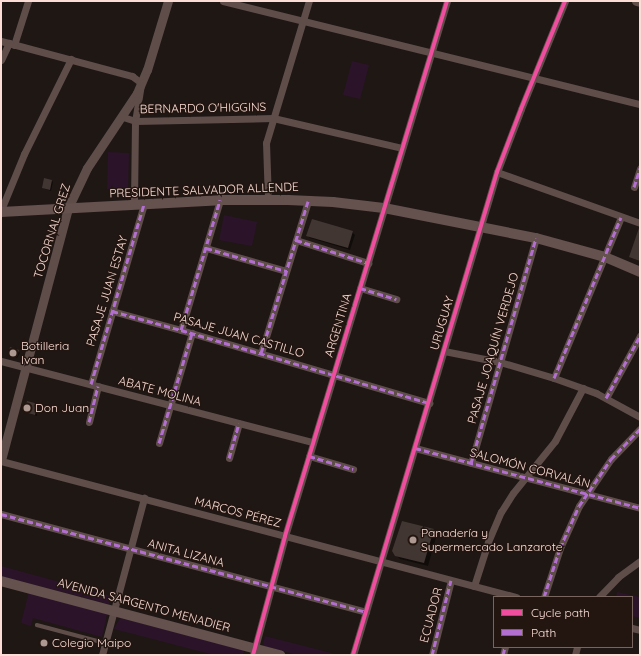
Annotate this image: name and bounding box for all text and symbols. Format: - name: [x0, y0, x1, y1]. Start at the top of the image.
- street label: BERNARDO O'HIGGINS: [140, 100, 266, 116]
- street label: PRESIDENTE SALVADOR ALLENDE: [109, 179, 299, 201]
- street label: TOCORNAL GREZ: [31, 182, 73, 280]
- street label: PASAJE JUAN ESTAY: [83, 234, 131, 348]
- street label: PASAJE JOAQUÍN VERDEJO: [464, 271, 522, 425]
- street label: ARGENTINA: [321, 291, 355, 359]
- street label: URUGUAY: [427, 294, 457, 352]
- street label: PASAJE JUAN CASTILLO: [172, 309, 306, 361]
- place label: Botilleria Ivan: [21, 339, 69, 367]
- marker: Botilleria Ivan: [8, 348, 18, 358]
- street label: ABATE MOLINA: [117, 373, 203, 409]
- place label: Don Juan: [35, 401, 89, 415]
- marker: Don Juan: [22, 403, 32, 413]
- street label: SALOMÓN CORVALÁN: [468, 445, 592, 491]
- street label: MARCOS PÉREZ: [193, 494, 283, 530]
- place label: Panadería y Supermercado Lanzarote: [421, 526, 563, 554]
- marker: Panadería y Supermercado Lanzarote: [408, 535, 418, 545]
- street label: ANITA LIZANA: [146, 536, 226, 570]
- street label: AVENIDA SARGENTO MENADIER: [56, 575, 232, 635]
- street label: ECUADOR: [417, 586, 445, 644]
- legend: [493, 596, 633, 648]
- text: Cycle path: [531, 605, 590, 620]
- text: Path: [531, 625, 556, 640]
- place label: Colegio Maipo: [52, 636, 131, 650]
- marker: Colegio Maipo: [39, 638, 49, 648]

